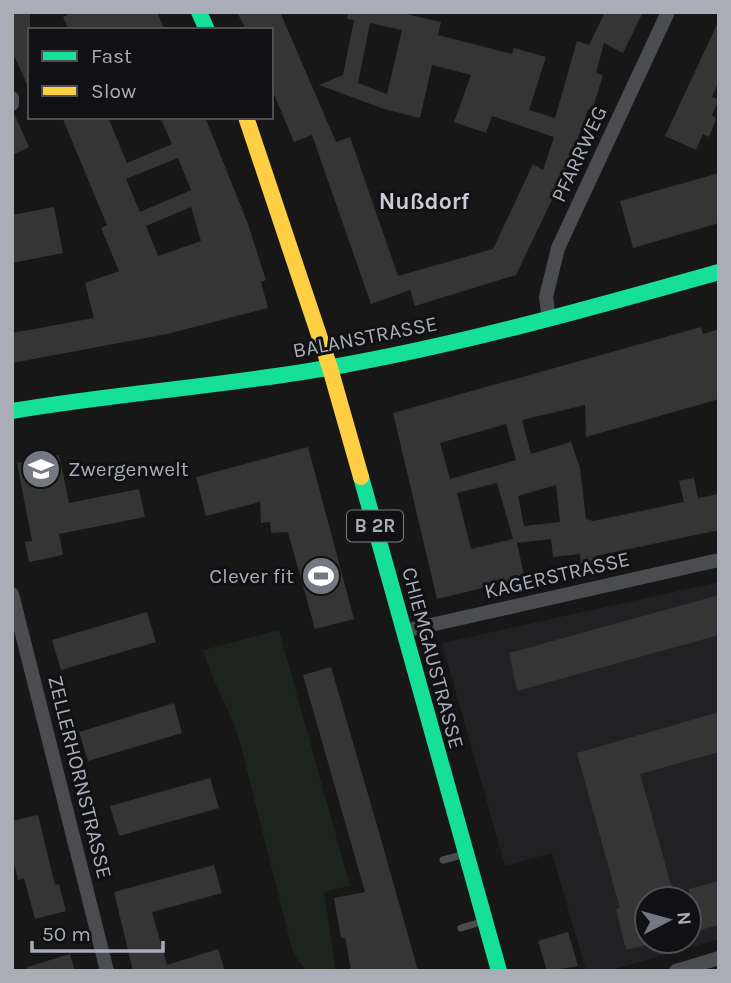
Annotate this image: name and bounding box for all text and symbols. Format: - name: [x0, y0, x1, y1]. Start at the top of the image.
- legend: [28, 28, 273, 119]
- text: Fast: [91, 44, 132, 68]
- text: Slow: [91, 79, 136, 103]
- street label: PFARRWEG: [546, 102, 612, 206]
- district label: Nußdorf: [379, 188, 470, 215]
- street label: BALANSTRASSE: [291, 311, 439, 363]
- school or university icon: Zwergenwelt: [20, 448, 62, 490]
- place label: Zwergenwelt: [68, 457, 189, 481]
- road number: B 2R: [347, 510, 403, 541]
- street label: KAGERSTRASSE: [482, 547, 632, 603]
- sports icon: Clever fit: [300, 555, 342, 597]
- place label: Clever fit: [209, 564, 294, 588]
- street label: CHIEMGAUSTRASSE: [397, 565, 469, 751]
- street label: ZELLERHORNSTRASSE: [43, 673, 117, 881]
- north arrow: [633, 885, 703, 955]
- scale bar: [32, 909, 163, 953]
- text: N: [672, 910, 696, 926]
- text: 50 m: [42, 922, 91, 946]

